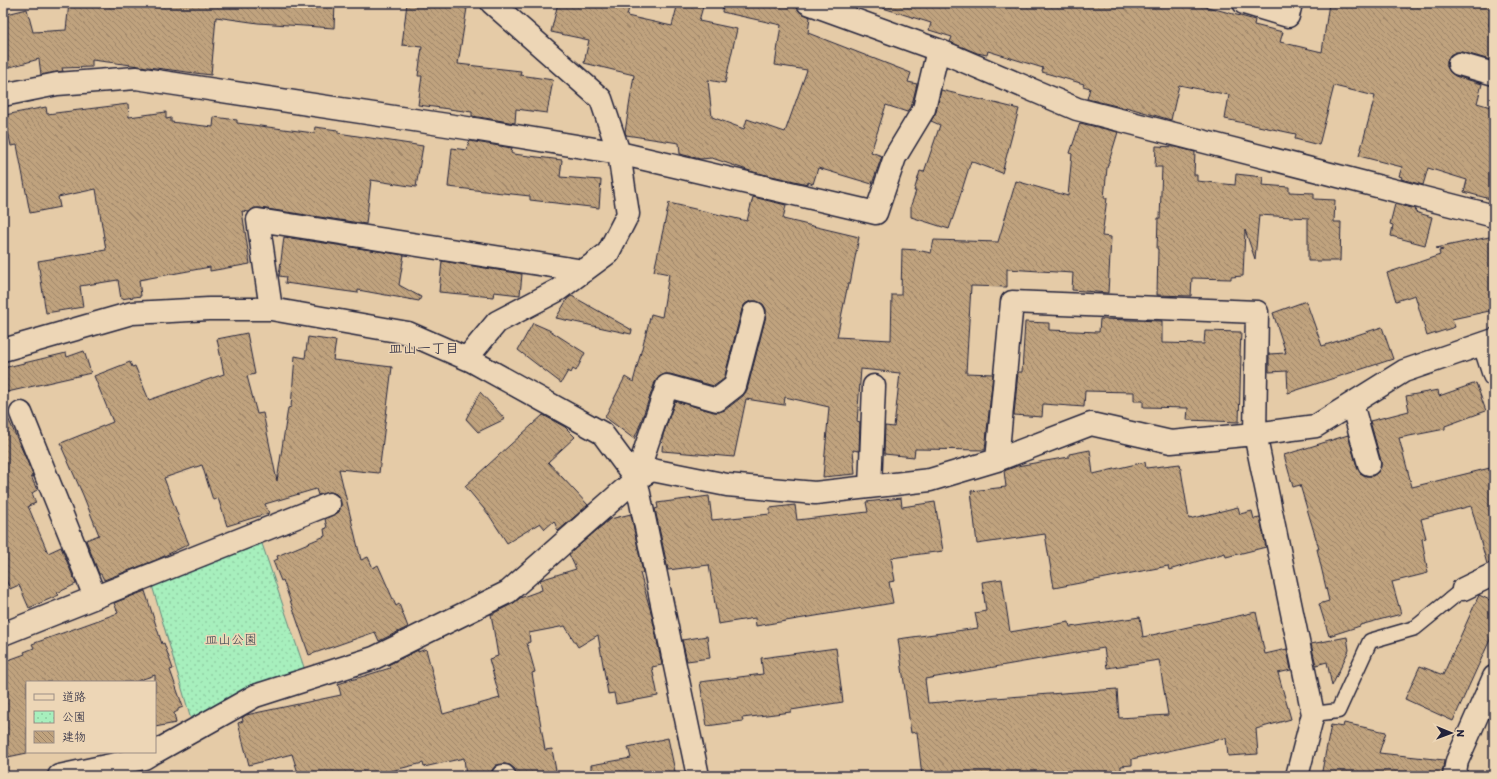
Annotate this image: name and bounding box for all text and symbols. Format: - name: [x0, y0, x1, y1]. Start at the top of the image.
- district label: 皿山一丁目: [389, 340, 459, 357]
- park label: 皿山公園: [205, 632, 257, 647]
- legend: [26, 681, 156, 753]
- text: 道路: [62, 690, 86, 704]
- text: 公園: [62, 710, 86, 724]
- north arrow: [1431, 713, 1471, 753]
- text: N: [1454, 729, 1467, 737]
- text: 建物: [62, 730, 86, 744]

